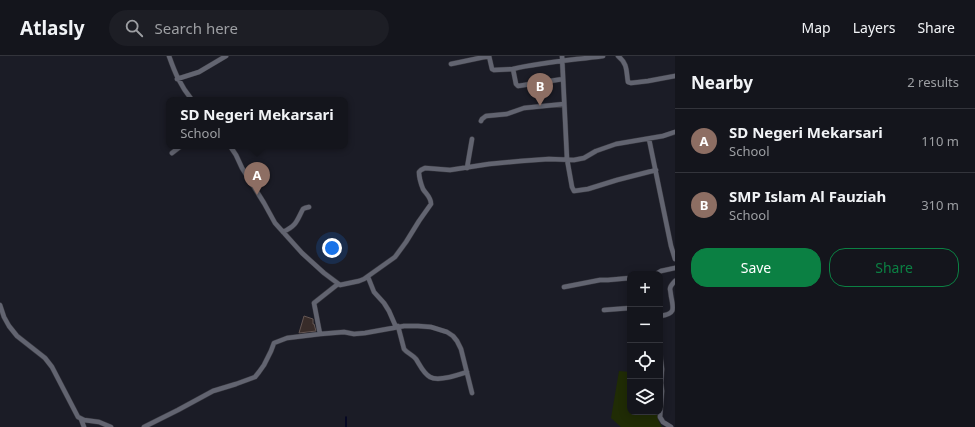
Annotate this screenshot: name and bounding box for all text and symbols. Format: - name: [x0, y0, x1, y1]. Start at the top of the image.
- search box: [109, 10, 389, 46]
- text: Atlasly: [20, 15, 85, 41]
- icon: search: [123, 17, 145, 39]
- text: Search here: [155, 18, 238, 38]
- text: Map: [802, 18, 831, 37]
- text: Layers: [853, 18, 895, 37]
- text: Share: [917, 18, 955, 37]
- text: Nearby: [691, 71, 753, 94]
- pin: B: [527, 73, 553, 106]
- text: 2 results: [907, 73, 959, 91]
- popup: [166, 97, 348, 149]
- text: SD Negeri Mekarsari: [180, 104, 334, 124]
- text: SD Negeri Mekarsari: [729, 122, 883, 142]
- text: School: [180, 124, 221, 142]
- text: A: [700, 132, 709, 150]
- text: 110 m: [921, 132, 959, 150]
- text: School: [729, 142, 770, 160]
- pin: A: [244, 162, 270, 195]
- text: SMP Islam Al Fauziah: [729, 186, 886, 206]
- text: B: [700, 196, 708, 214]
- text: 310 m: [921, 196, 959, 214]
- text: School: [729, 206, 770, 224]
- your location: [322, 238, 342, 258]
- button: Save: [691, 248, 821, 287]
- button: Share: [829, 248, 959, 287]
- map controls: [627, 271, 663, 415]
- button: +: [627, 271, 663, 307]
- button: −: [627, 307, 663, 343]
- button: locate: [627, 343, 663, 379]
- button: layers: [627, 379, 663, 415]

